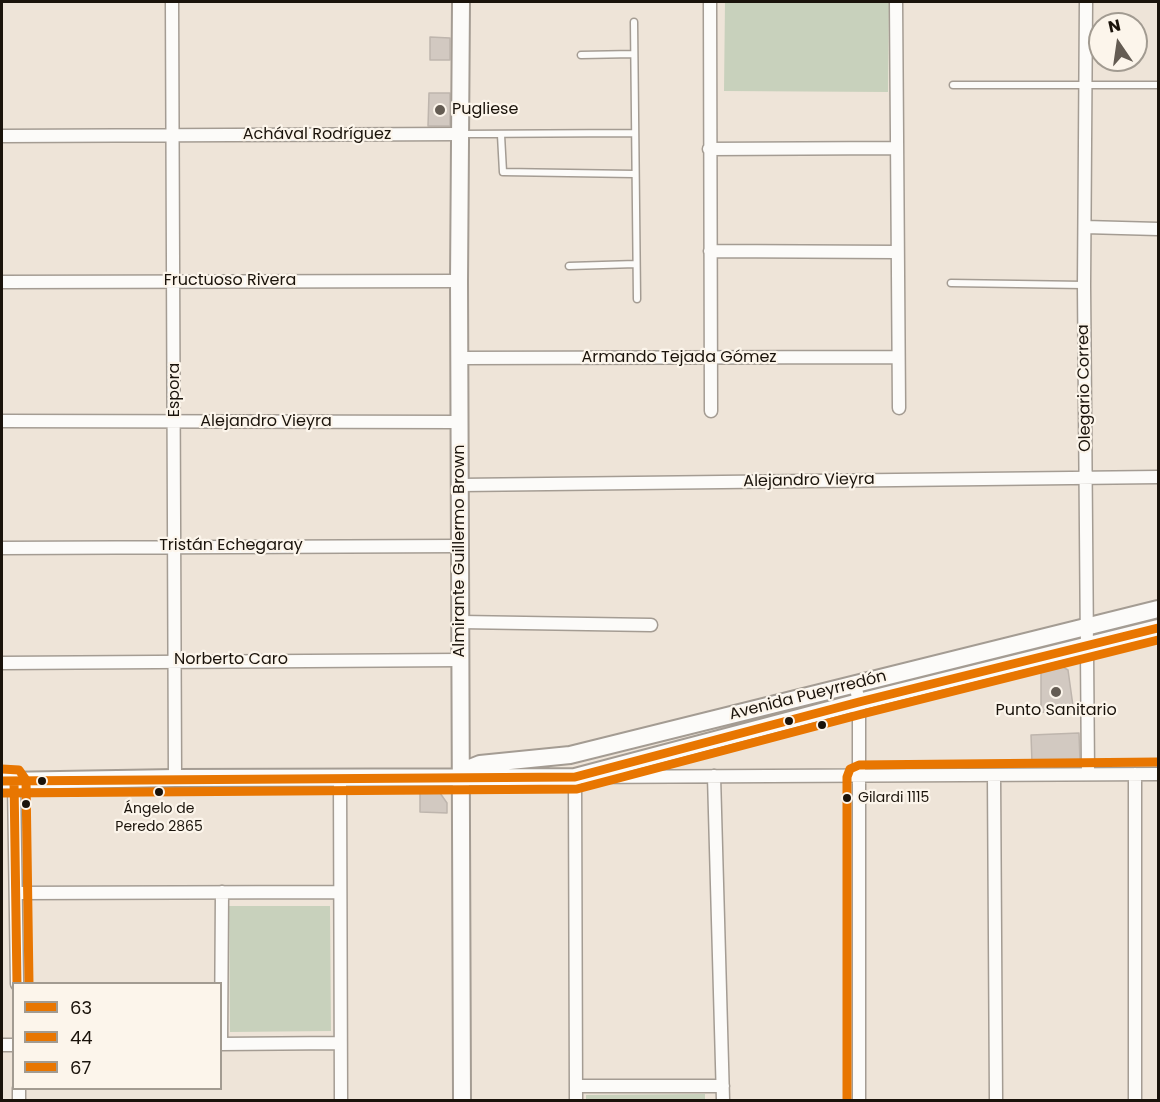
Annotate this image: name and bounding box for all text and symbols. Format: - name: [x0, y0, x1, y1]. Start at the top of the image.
- north arrow: [1088, 12, 1148, 72]
- text: N: [1106, 13, 1123, 38]
- place label: Pugliese: [452, 100, 518, 120]
- marker: Pugliese: [433, 103, 447, 117]
- street label: Achával Rodríguez: [243, 125, 391, 145]
- street label: Fructuoso Rivera: [164, 271, 296, 291]
- street label: Olegario Correa: [1074, 324, 1096, 452]
- street label: Armando Tejada Gómez: [581, 348, 777, 368]
- street label: Espora: [165, 363, 185, 417]
- street label: Alejandro Vieyra: [200, 412, 332, 432]
- street label: Almirante Guillermo Brown: [450, 445, 470, 657]
- street label: Alejandro Vieyra: [743, 470, 875, 492]
- street label: Tristán Echegaray: [159, 536, 303, 556]
- street label: Norberto Caro: [174, 650, 288, 670]
- street label: Avenida Pueyrredón: [727, 667, 889, 725]
- marker: Punto Sanitario: [1049, 685, 1063, 699]
- place label: Punto Sanitario: [995, 701, 1117, 721]
- unlabelled marker: [783, 715, 795, 727]
- unlabelled marker: [816, 719, 828, 731]
- unlabelled marker: [36, 775, 48, 787]
- marker: Ángelo de Peredo 2865: [153, 786, 165, 798]
- place label: Gilardi 1115: [858, 790, 929, 806]
- marker: Gilardi 1115: [841, 792, 853, 804]
- unlabelled marker: [20, 798, 32, 810]
- place label: Ángelo de Peredo 2865: [115, 801, 203, 834]
- legend: [12, 982, 222, 1090]
- text: 63: [70, 995, 92, 1020]
- text: 44: [70, 1025, 93, 1050]
- text: 67: [70, 1055, 91, 1080]

